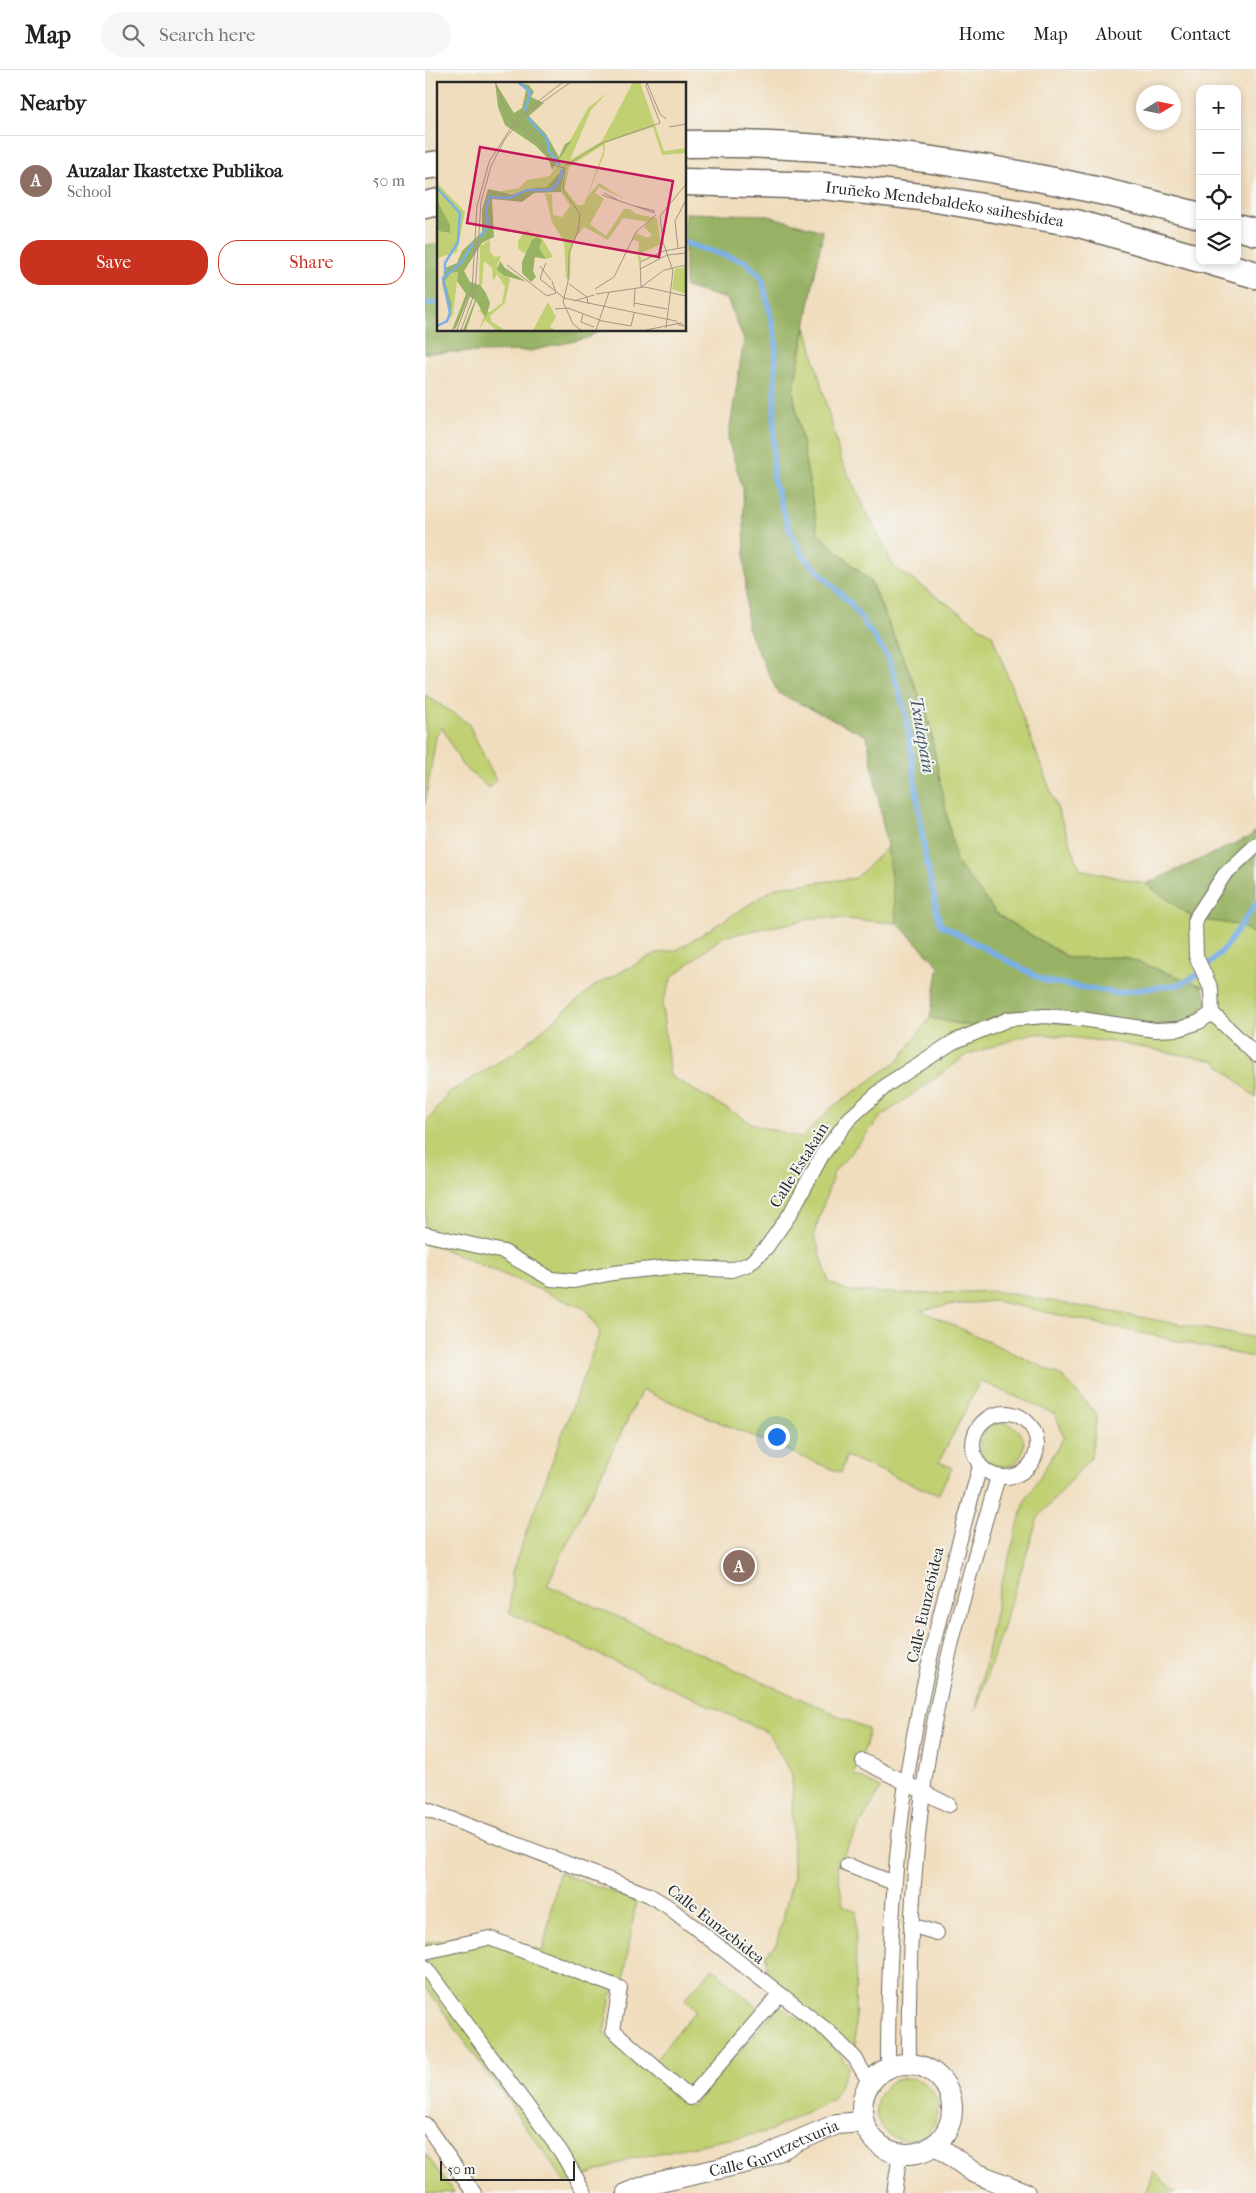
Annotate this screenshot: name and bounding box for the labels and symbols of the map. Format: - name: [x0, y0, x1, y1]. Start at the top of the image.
- inset map: [437, 82, 686, 331]
- north arrow: [1136, 85, 1181, 130]
- street label: Iruñeko Mendebaldeko saihesbidea: [824, 177, 1066, 230]
- water label: Txulapain: [905, 695, 939, 775]
- street label: Calle Estakain: [765, 1118, 833, 1211]
- your location: [764, 1424, 790, 1450]
- street label: Calle Eunzebidea: [902, 1545, 948, 1665]
- pin: A: [723, 1547, 755, 1585]
- street label: Calle Eunzebidea: [664, 1880, 769, 1968]
- street label: Calle Gurutzetxuria: [707, 2115, 842, 2180]
- scale bar: [440, 2158, 575, 2181]

